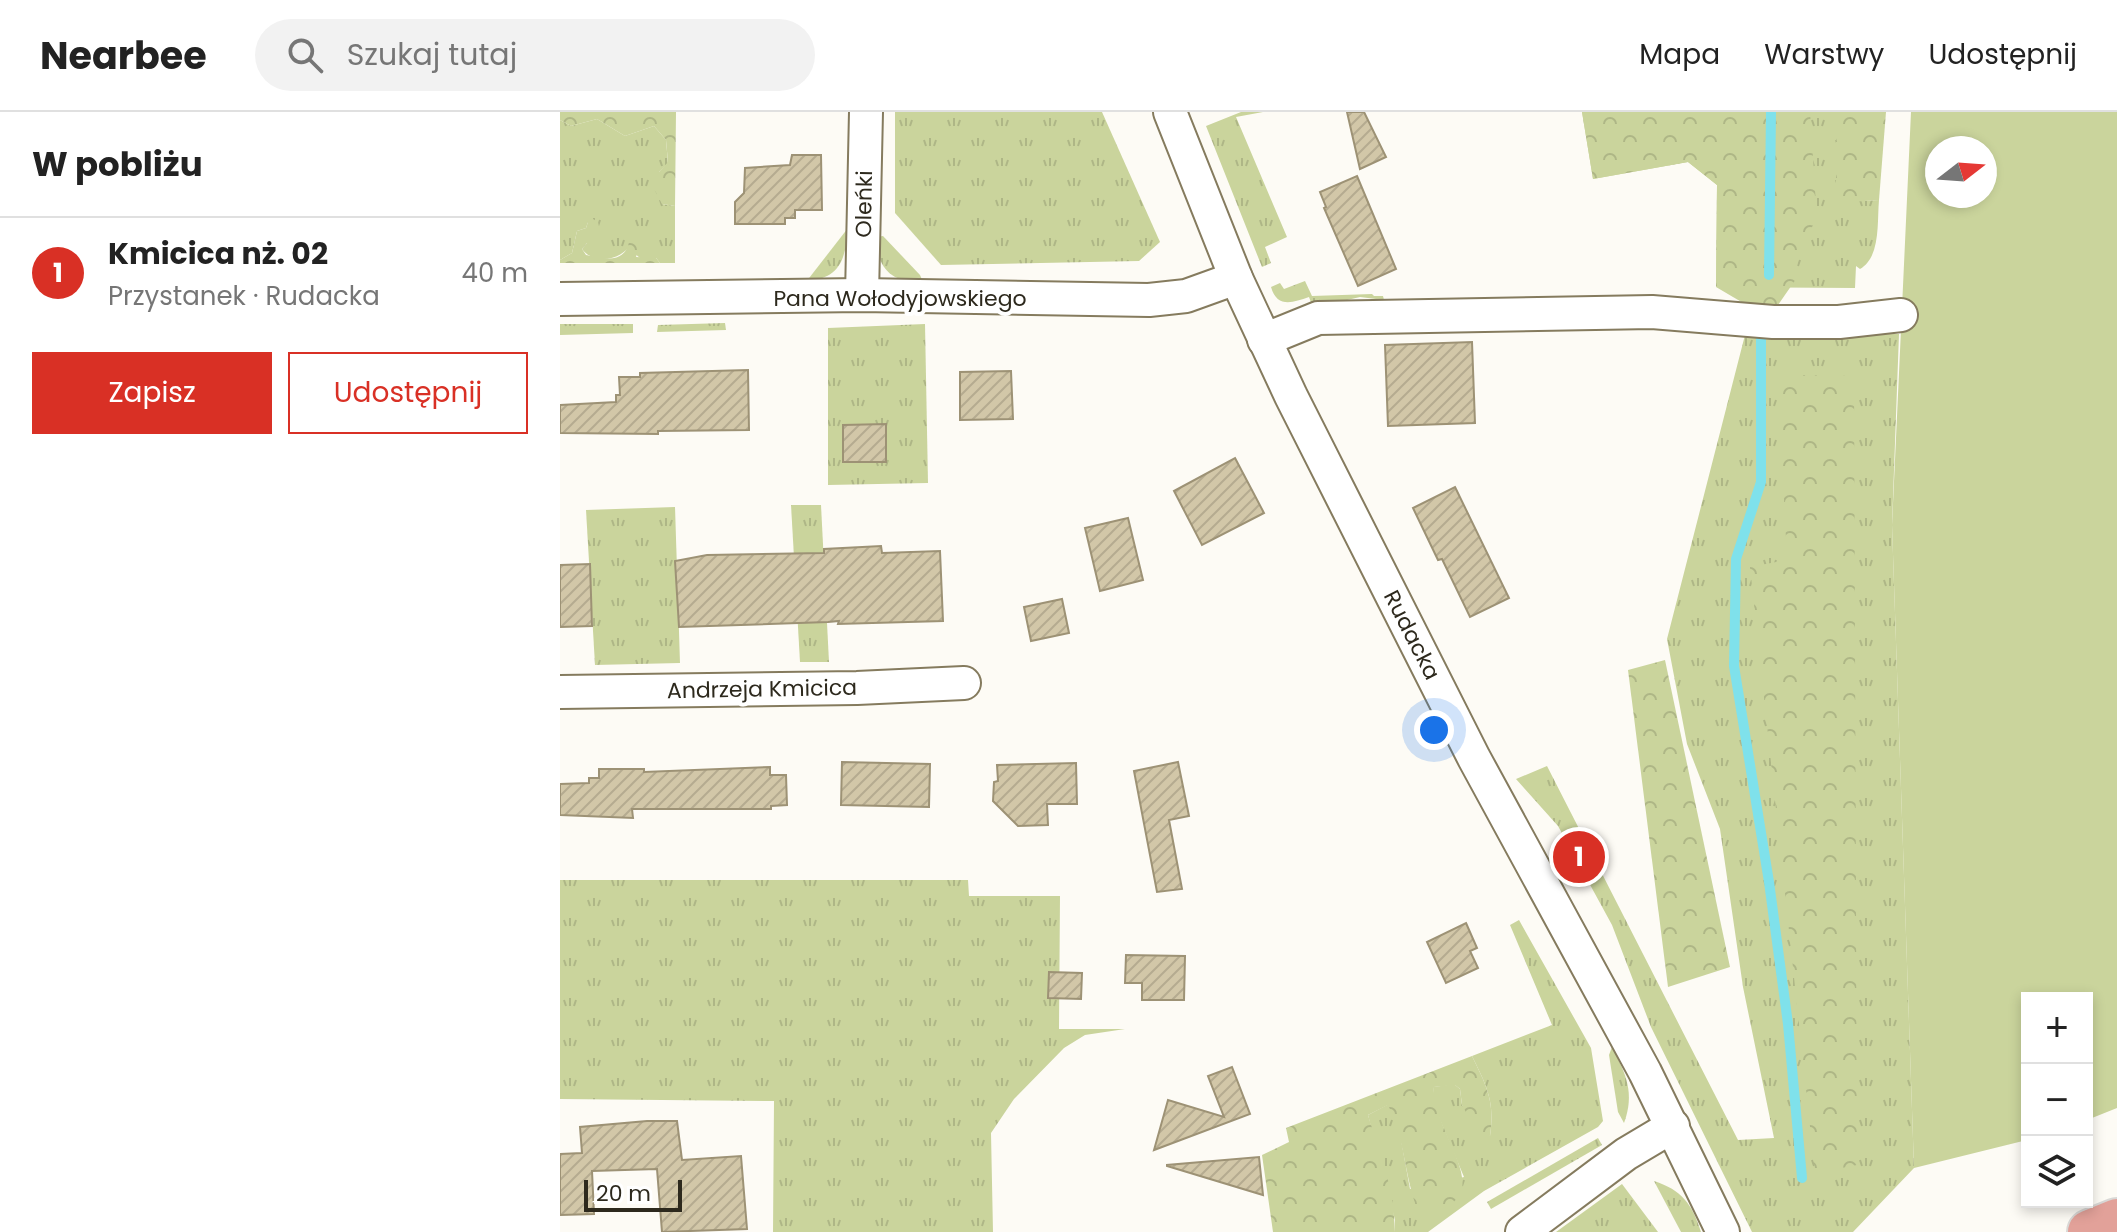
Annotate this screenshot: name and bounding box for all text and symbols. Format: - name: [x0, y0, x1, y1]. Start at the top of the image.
- search box: [255, 19, 815, 91]
- text: Nearbee: [40, 29, 207, 82]
- icon: search: [283, 33, 327, 77]
- text: Szukaj tutaj: [347, 33, 517, 76]
- text: Mapa: [1639, 35, 1720, 74]
- text: Warstwy: [1764, 35, 1884, 74]
- text: Udostępnij: [1928, 35, 2077, 74]
- north arrow: [1925, 136, 1997, 208]
- text: W pobliżu: [32, 140, 203, 188]
- street label: Oleńki: [848, 170, 880, 238]
- text: Kmicica nż. 02: [108, 232, 328, 275]
- text: 1: [53, 255, 63, 291]
- text: 40 m: [462, 255, 528, 291]
- text: Przystanek · Rudacka: [108, 278, 380, 314]
- street label: Pana Wołodyjowskiego: [773, 283, 1027, 314]
- button: Zapisz: [32, 352, 272, 434]
- button: Udostępnij: [288, 352, 528, 434]
- street label: Rudacka: [1376, 585, 1448, 685]
- street label: Andrzeja Kmicica: [667, 672, 857, 706]
- your location: [1414, 710, 1454, 750]
- pin: 1: [1553, 827, 1605, 887]
- map controls: [2021, 992, 2093, 1208]
- button: +: [2021, 992, 2093, 1064]
- button: −: [2021, 1064, 2093, 1136]
- button: layers: [2021, 1136, 2093, 1208]
- scale bar: [584, 1176, 682, 1212]
- text: 20 m: [596, 1178, 651, 1209]

